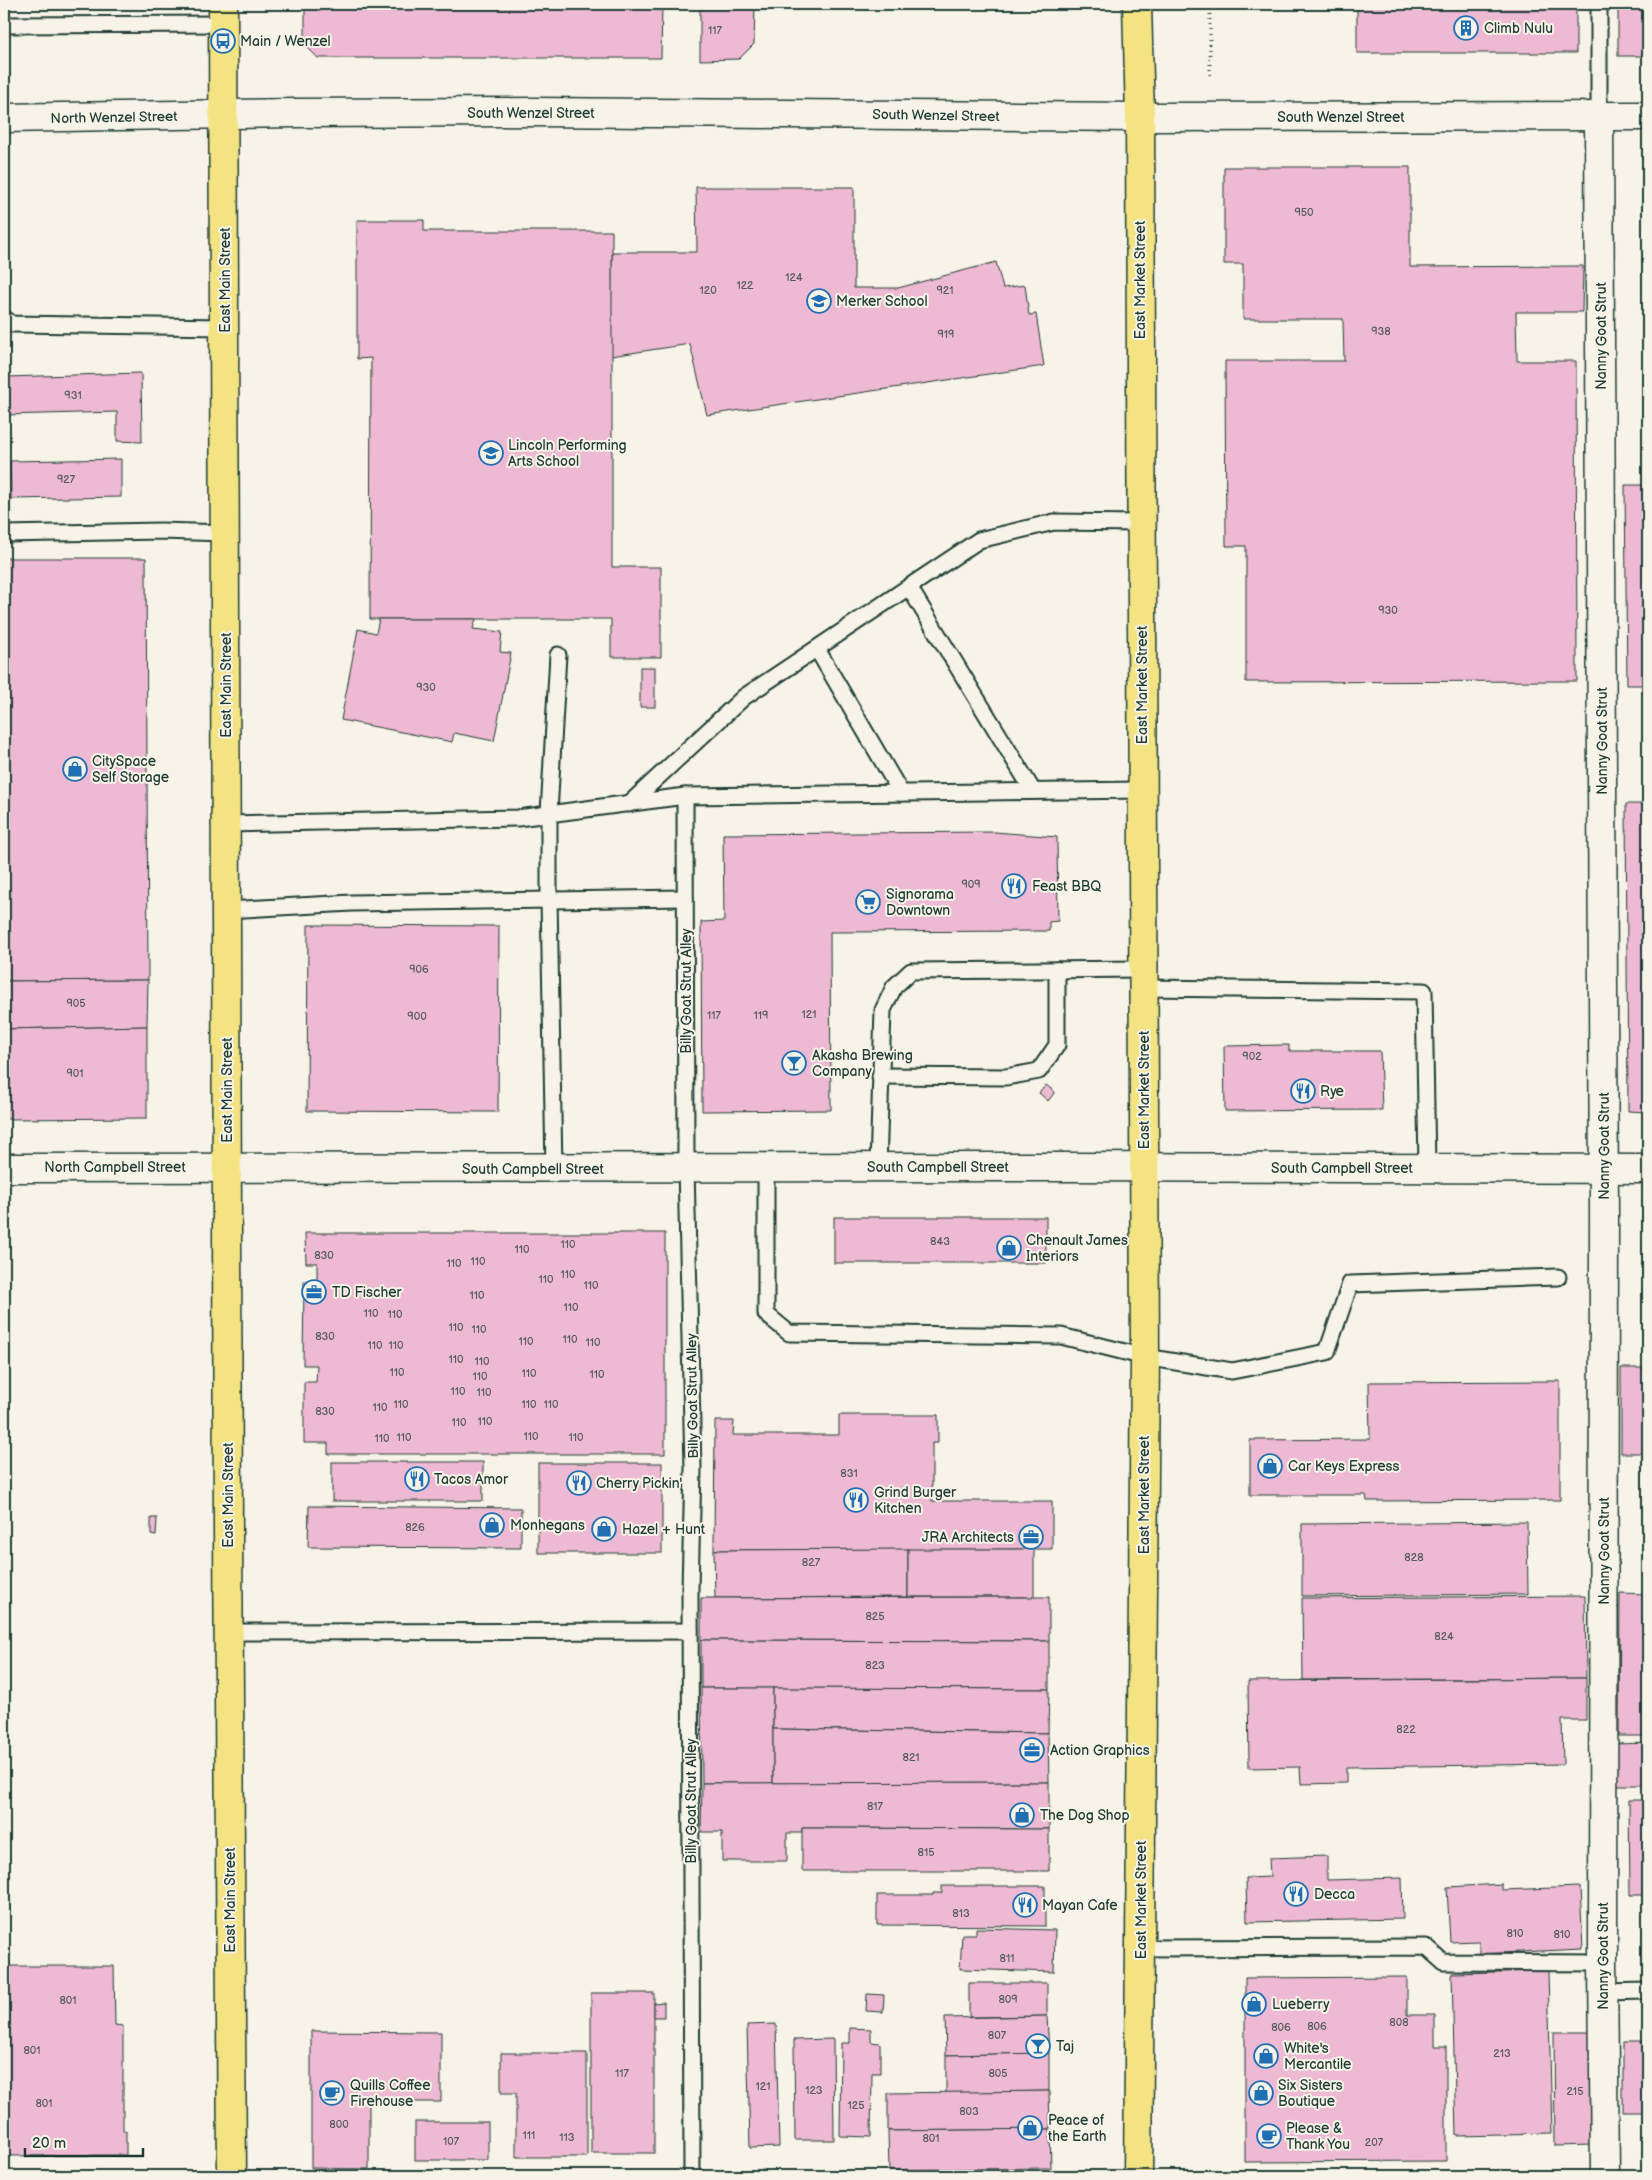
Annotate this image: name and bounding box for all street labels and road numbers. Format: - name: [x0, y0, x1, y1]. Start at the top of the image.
- street label: South Wenzel Street: [467, 105, 595, 122]
- street label: South Wenzel Street: [872, 106, 1001, 125]
- street label: North Wenzel Street: [50, 108, 178, 127]
- street label: South Wenzel Street: [1277, 109, 1405, 126]
- street label: East Market Street: [1132, 220, 1149, 339]
- street label: East Main Street: [217, 227, 234, 333]
- street label: Nanny Goat Strut: [1593, 282, 1610, 390]
- street label: East Market Street: [1134, 625, 1151, 744]
- street label: East Main Street: [218, 632, 235, 738]
- street label: Nanny Goat Strut: [1594, 687, 1611, 795]
- street label: Billy Goat Strut Alley: [678, 928, 695, 1054]
- street label: East Market Street: [1136, 1030, 1153, 1149]
- street label: East Main Street: [219, 1037, 236, 1143]
- street label: Nanny Goat Strut: [1596, 1092, 1613, 1200]
- street label: North Campbell Street: [44, 1159, 186, 1176]
- street label: South Campbell Street: [867, 1159, 1010, 1176]
- street label: South Campbell Street: [1271, 1160, 1414, 1177]
- street label: South Campbell Street: [462, 1161, 605, 1178]
- street label: Billy Goat Strut Alley: [683, 1332, 702, 1459]
- street label: East Market Street: [1136, 1435, 1153, 1554]
- street label: East Main Street: [220, 1442, 237, 1548]
- street label: Nanny Goat Strut: [1596, 1497, 1613, 1605]
- street label: Billy Goat Strut Alley: [683, 1738, 700, 1864]
- street label: East Market Street: [1133, 1840, 1150, 1959]
- street label: East Main Street: [222, 1847, 239, 1953]
- street label: Nanny Goat Strut: [1595, 1902, 1612, 2010]

